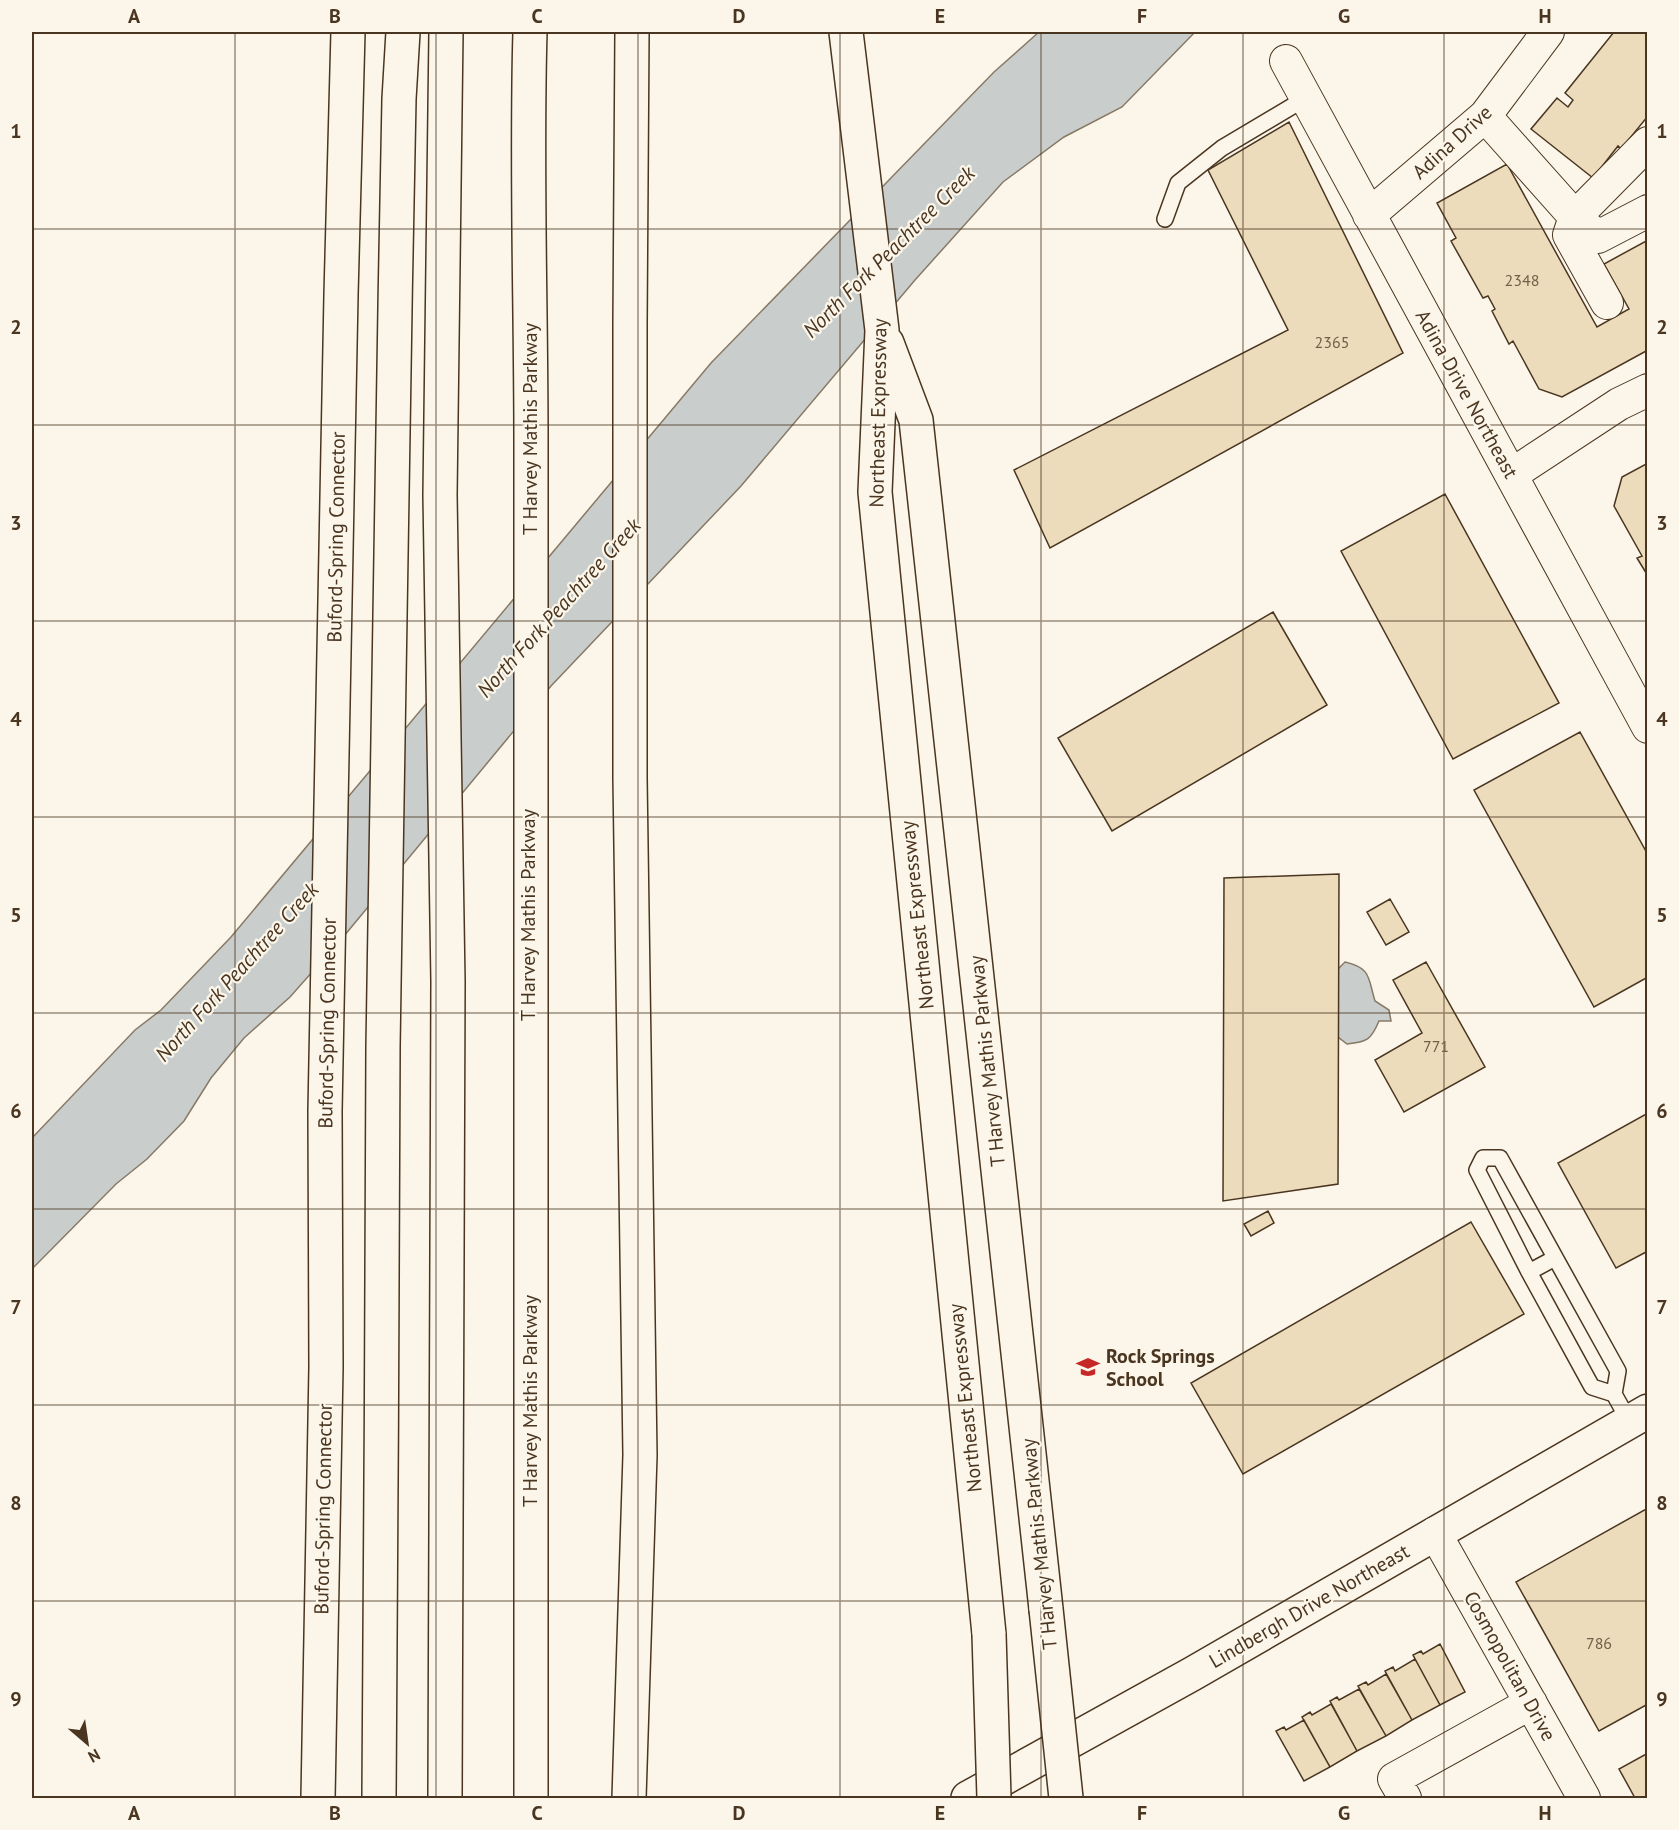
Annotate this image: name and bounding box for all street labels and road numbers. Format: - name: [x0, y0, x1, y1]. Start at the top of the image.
- street label: Adina Drive: [1407, 99, 1497, 185]
- street label: Adina Drive Northeast: [1410, 305, 1524, 483]
- street label: Northeast Expressway: [863, 317, 893, 508]
- street label: T Harvey Mathis Parkway: [517, 322, 543, 535]
- street label: Buford-Spring Connector: [321, 431, 351, 643]
- street label: T Harvey Mathis Parkway: [515, 808, 541, 1021]
- street label: Northeast Expressway: [894, 819, 940, 1011]
- street label: Buford-Spring Connector: [312, 917, 342, 1129]
- street label: T Harvey Mathis Parkway: [963, 953, 1011, 1168]
- street label: T Harvey Mathis Parkway: [517, 1294, 543, 1507]
- street label: Northeast Expressway: [942, 1302, 988, 1494]
- street label: Buford-Spring Connector: [308, 1403, 338, 1615]
- street label: T Harvey Mathis Parkway: [1015, 1436, 1063, 1651]
- street label: Lindbergh Drive Northeast: [1204, 1538, 1414, 1674]
- street label: Cosmopolitan Drive: [1458, 1587, 1562, 1745]

